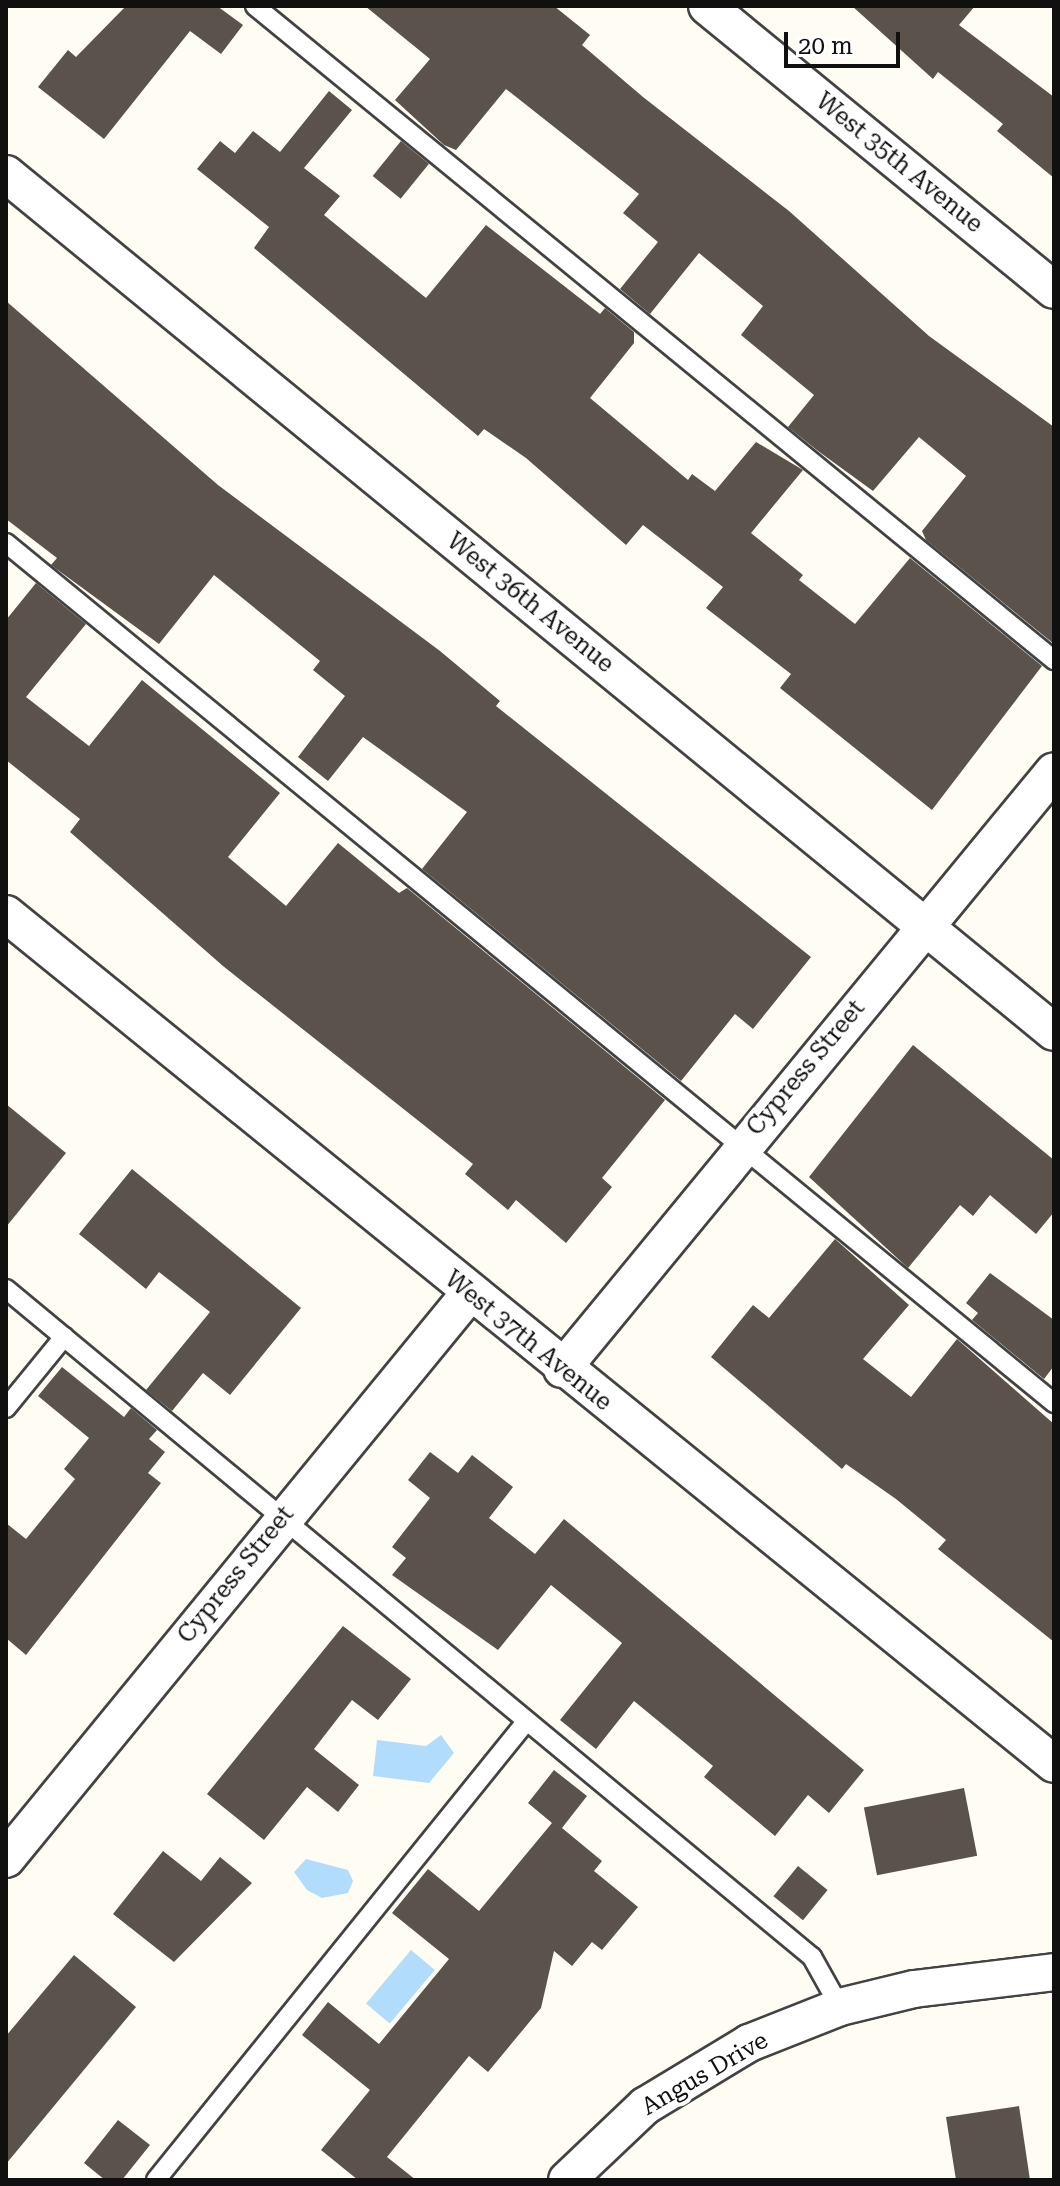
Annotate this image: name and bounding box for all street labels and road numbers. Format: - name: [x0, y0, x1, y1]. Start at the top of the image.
- street label: West 35th Avenue: [810, 87, 988, 239]
- street label: West 36th Avenue: [441, 527, 619, 679]
- street label: Cypress Street: [741, 994, 871, 1142]
- street label: West 37th Avenue: [439, 1265, 617, 1417]
- street label: Cypress Street: [172, 1501, 300, 1649]
- street label: Angus Drive: [637, 2026, 773, 2122]

